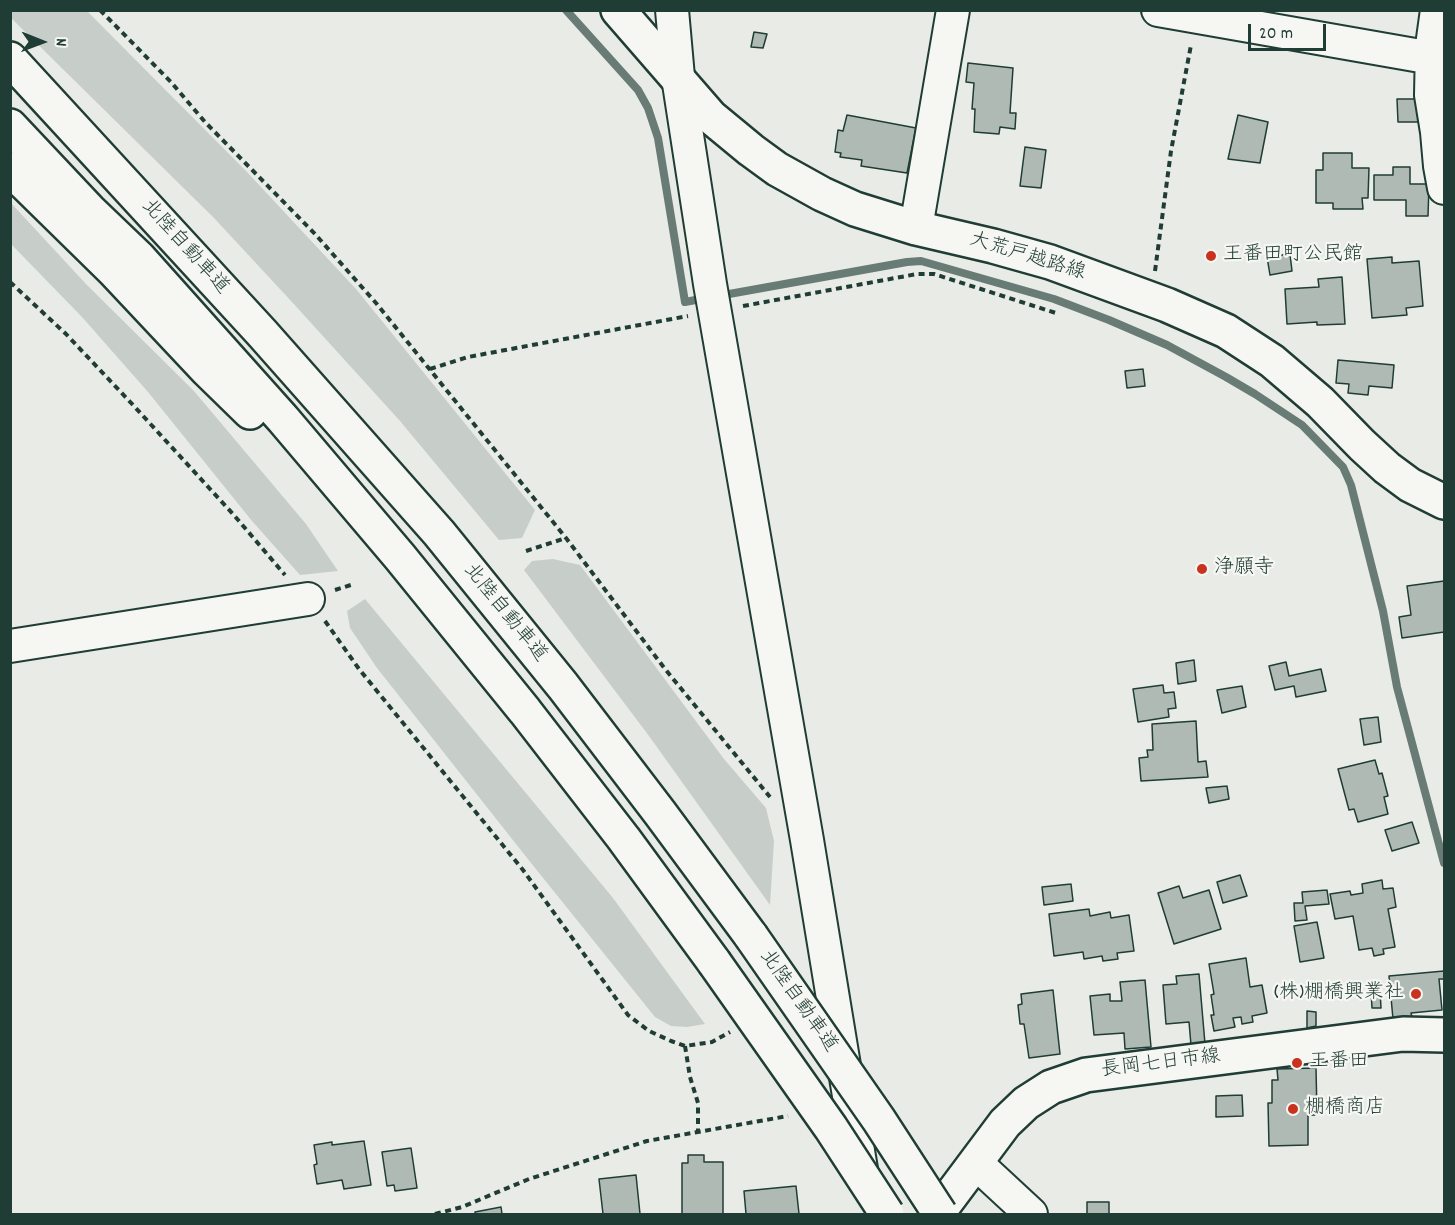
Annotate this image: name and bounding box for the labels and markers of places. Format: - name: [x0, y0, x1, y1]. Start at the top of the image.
- place label: 王番田町公民館: [1223, 244, 1363, 268]
- marker: 王番田町公民館: [1204, 249, 1218, 263]
- place label: 浄願寺: [1214, 557, 1274, 581]
- marker: 浄願寺: [1195, 562, 1209, 576]
- place label: (株)棚橋興業社: [1274, 982, 1404, 1006]
- marker: (株)棚橋興業社: [1409, 987, 1423, 1001]
- place label: 王番田: [1309, 1051, 1369, 1075]
- marker: 王番田: [1290, 1056, 1304, 1070]
- place label: 棚橋商店: [1305, 1097, 1385, 1121]
- marker: 棚橋商店: [1286, 1102, 1300, 1116]

